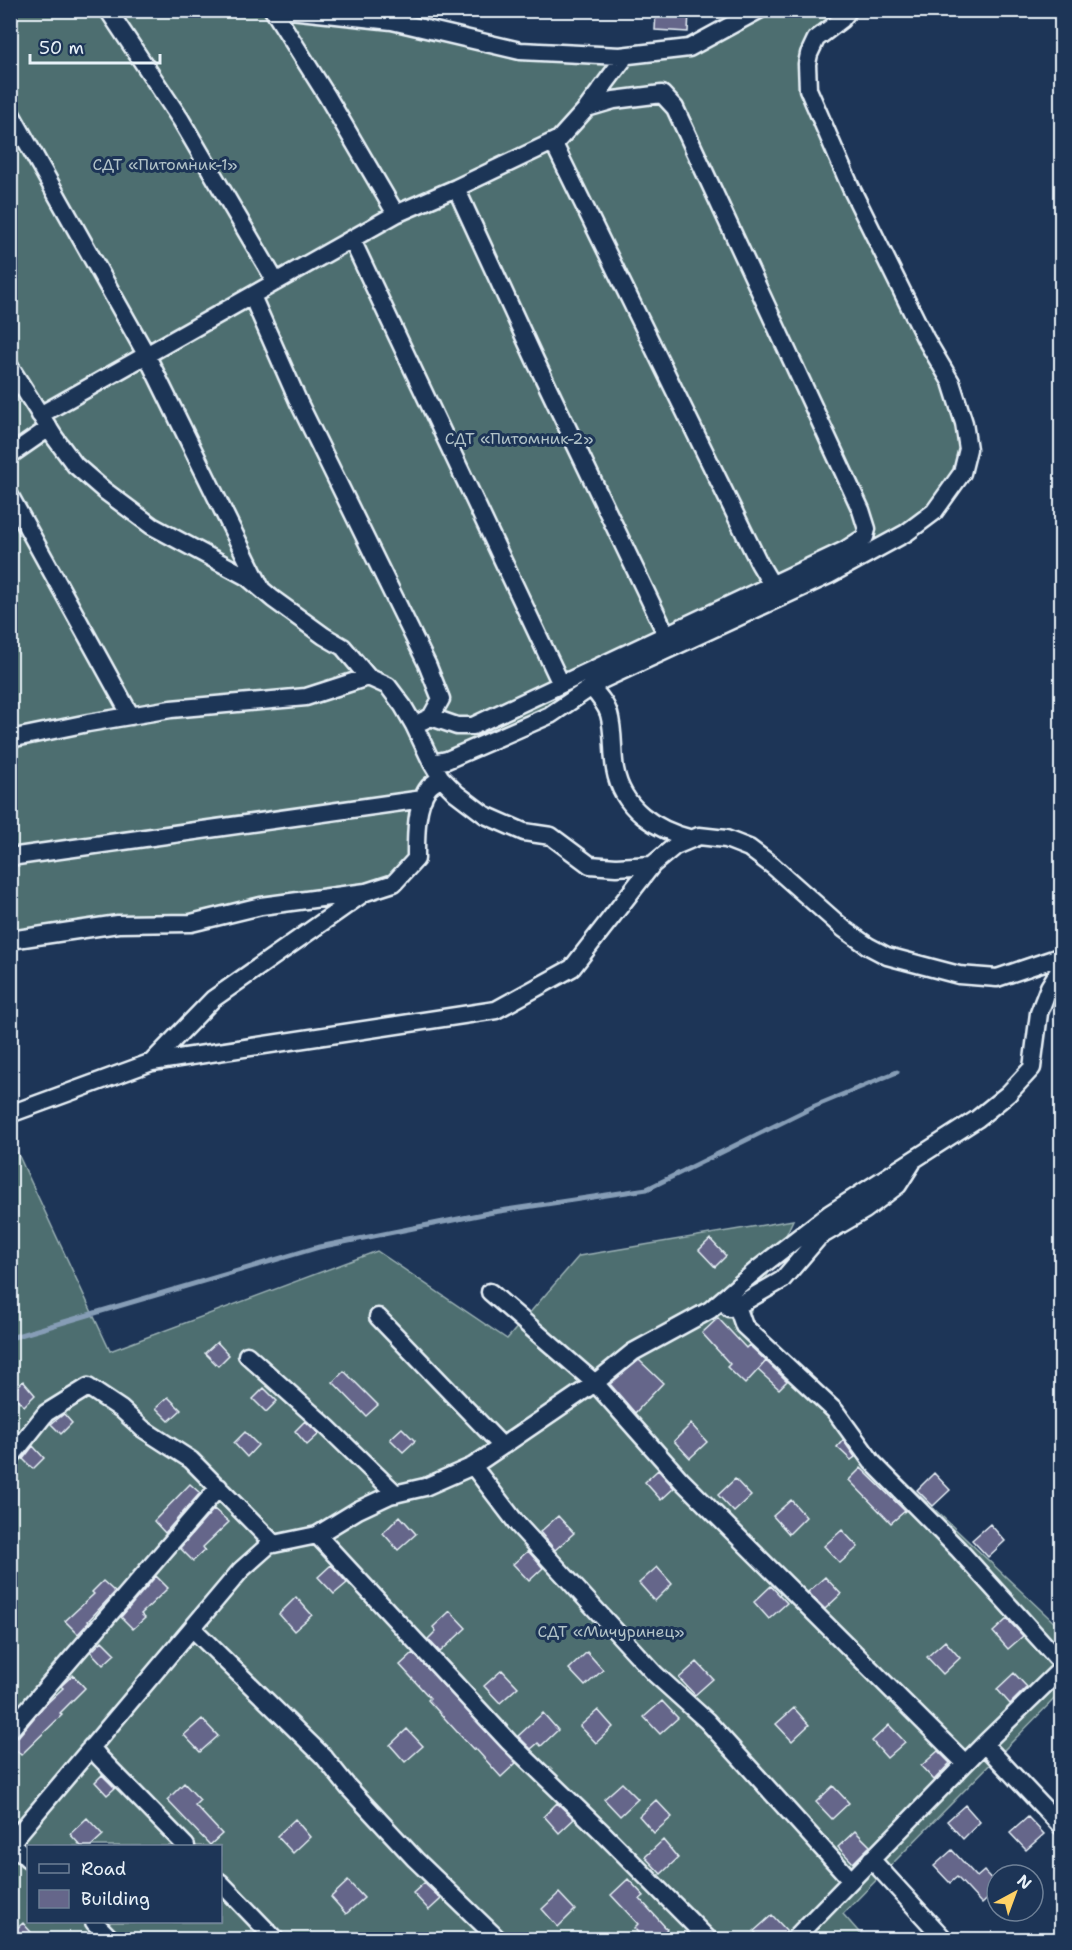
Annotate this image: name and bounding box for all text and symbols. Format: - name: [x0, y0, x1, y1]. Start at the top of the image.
- scale bar: [30, 27, 160, 65]
- text: 50 m: [39, 36, 84, 60]
- park label: СДТ «Питомник-1»: [93, 154, 237, 175]
- park label: СДТ «Питомник-2»: [445, 428, 593, 449]
- park label: СДТ «Мичуринец»: [538, 1621, 684, 1642]
- legend: [27, 1845, 222, 1923]
- text: Road: [81, 1857, 126, 1881]
- north arrow: [985, 1863, 1045, 1923]
- text: N: [1013, 1870, 1036, 1894]
- text: Building: [81, 1887, 150, 1911]

